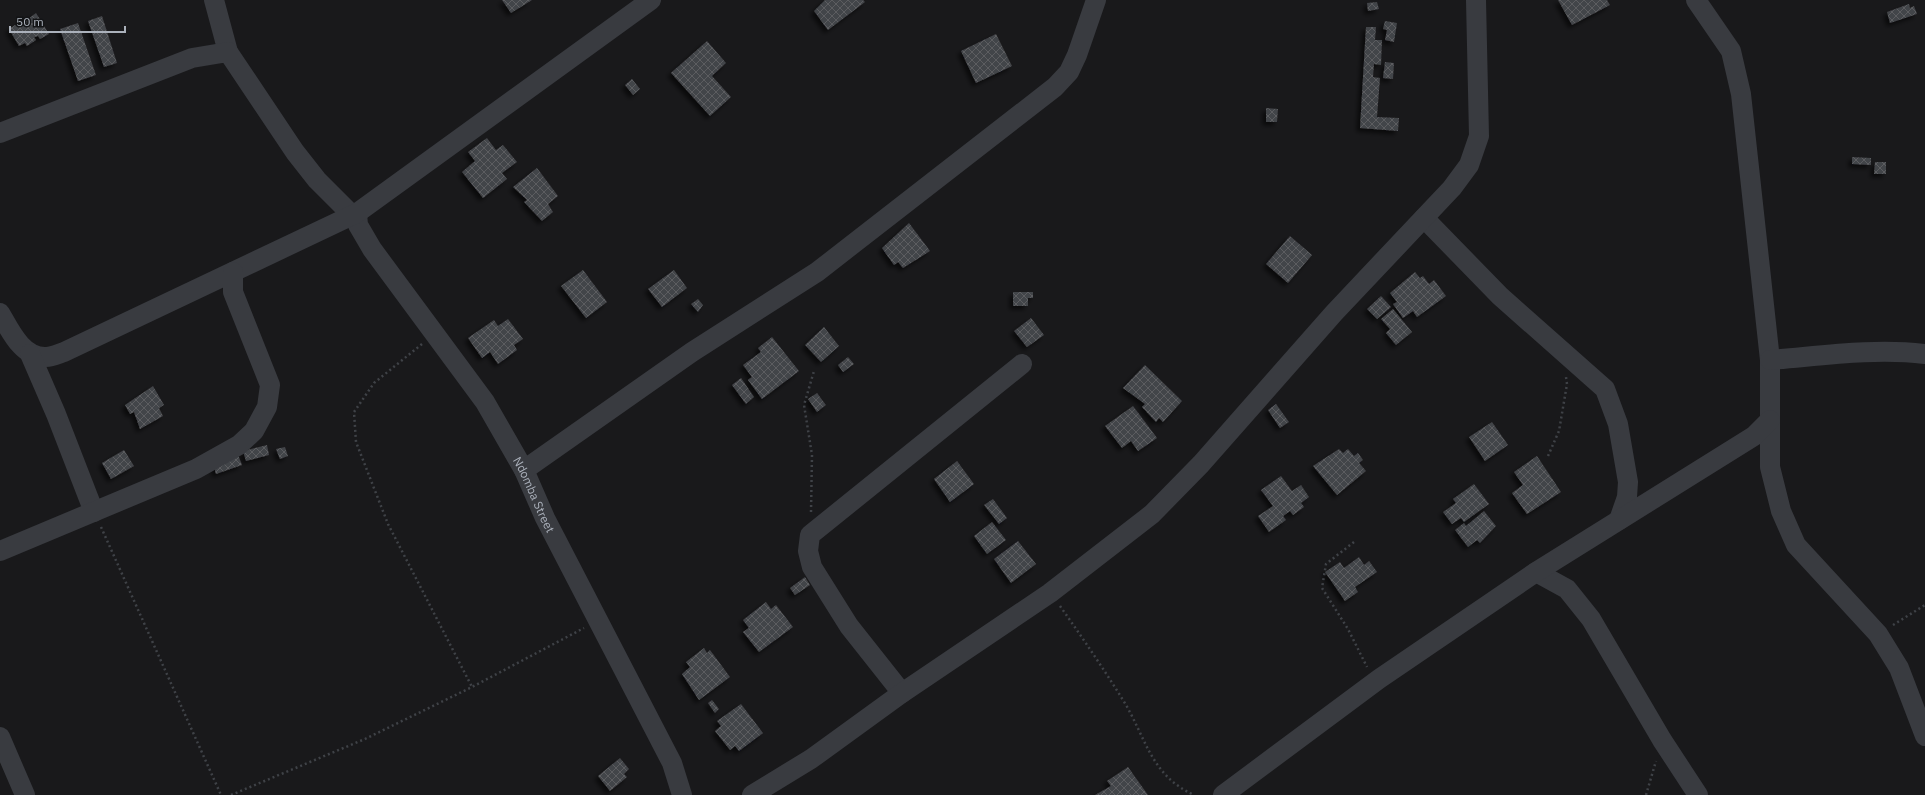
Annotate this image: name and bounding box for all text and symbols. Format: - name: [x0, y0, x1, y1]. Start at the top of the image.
- scale bar: [10, 8, 125, 34]
- text: 50 m: [16, 14, 44, 29]
- street label: Ndomba Street: [510, 454, 559, 535]

